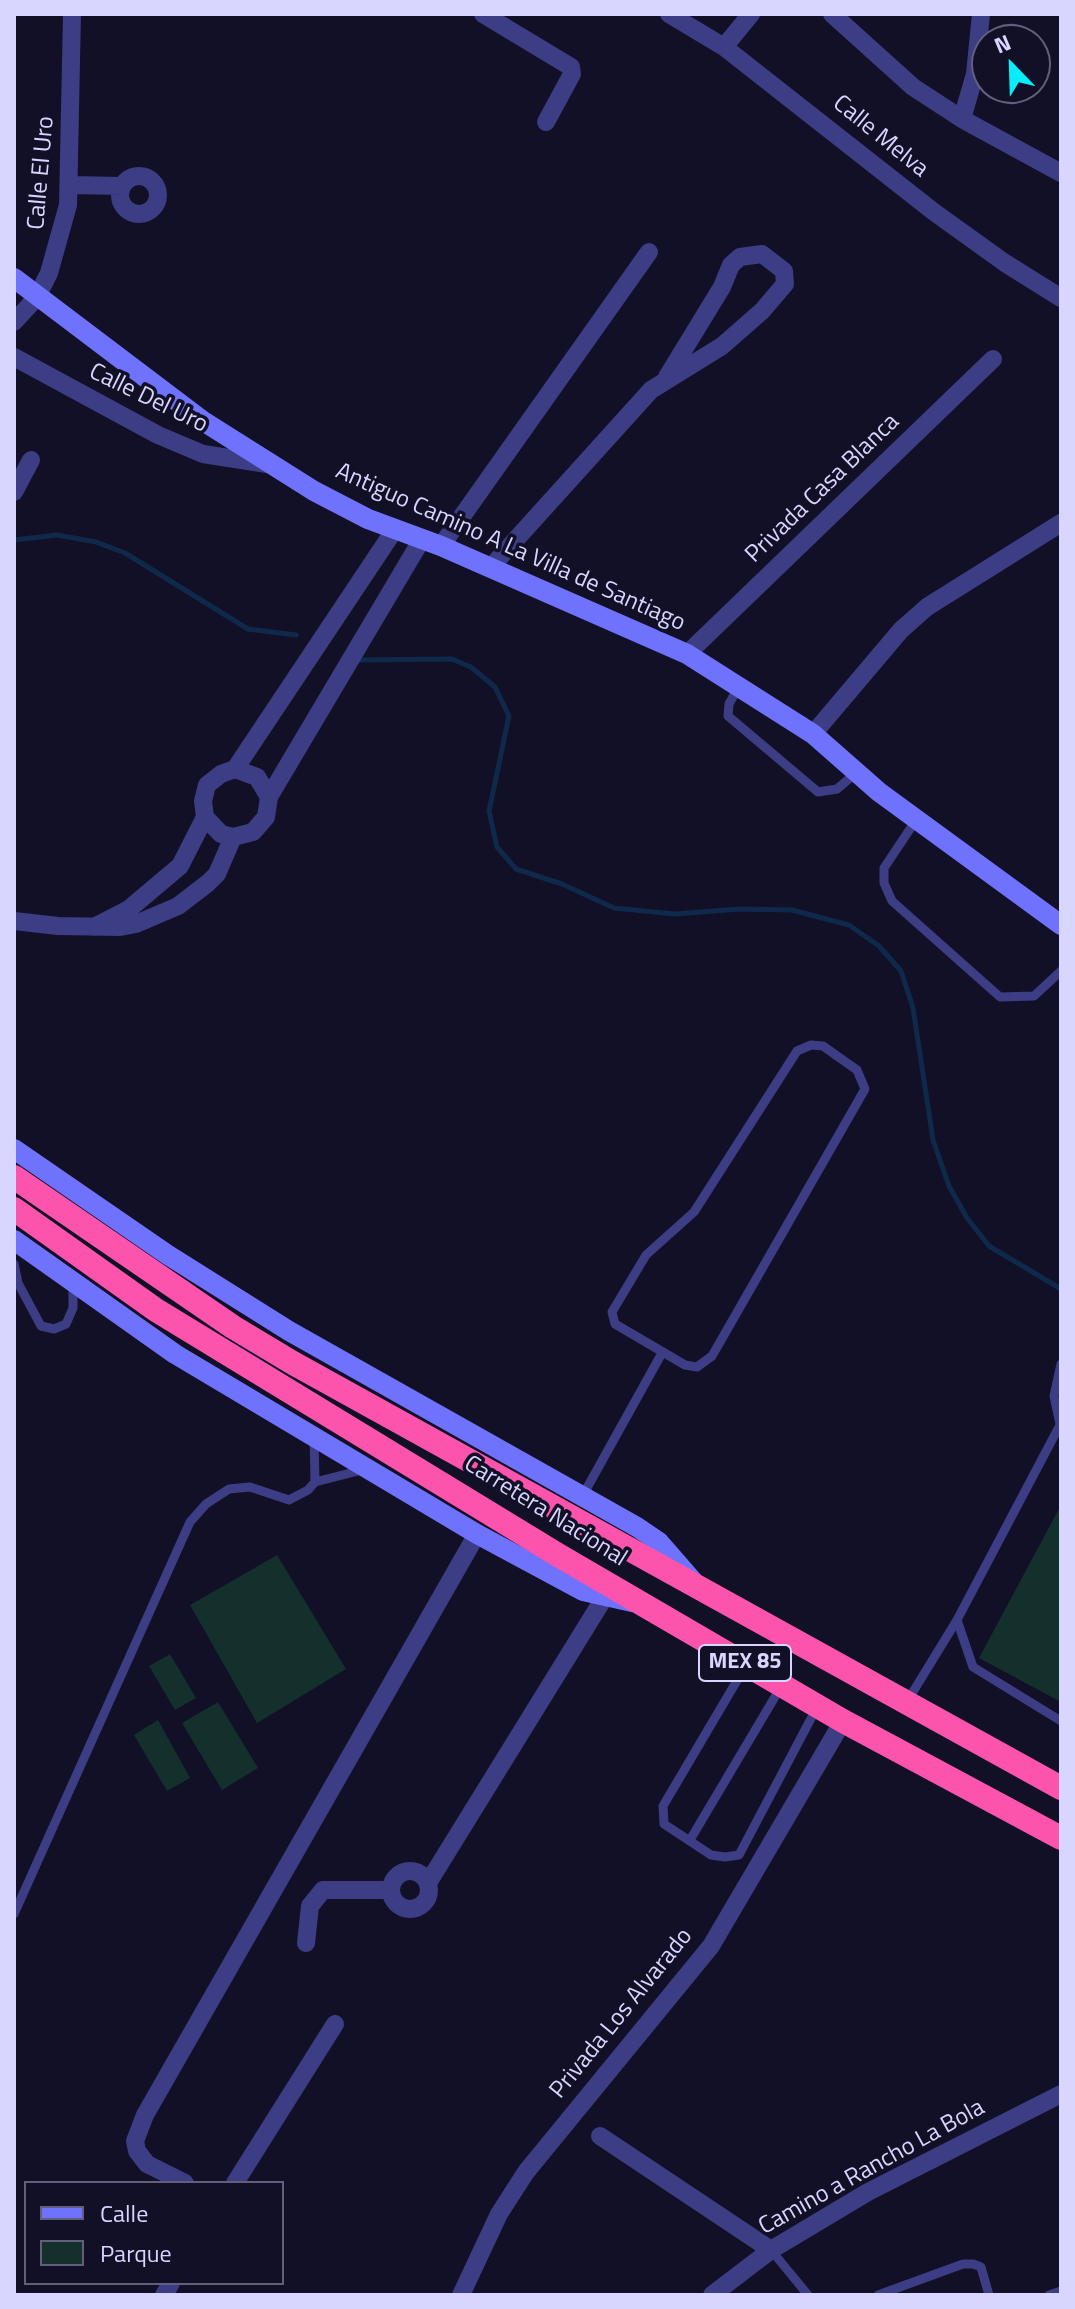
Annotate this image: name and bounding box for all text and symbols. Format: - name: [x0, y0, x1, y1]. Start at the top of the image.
- north arrow: [971, 24, 1051, 104]
- text: N: [989, 25, 1016, 62]
- street label: Calle Melva: [826, 90, 934, 184]
- street label: Calle El Uro: [23, 115, 61, 231]
- street label: Calle Del Uro: [84, 358, 212, 440]
- street label: Privada Casa Blanca: [740, 408, 906, 570]
- street label: Antiguo Camino A La Villa de Santiago: [331, 458, 689, 638]
- street label: Carretera Nacional: [458, 1450, 632, 1574]
- road number: MEX 85: [699, 1645, 791, 1681]
- street label: Privada Los Alvarado: [545, 1923, 699, 2105]
- street label: Camino a Rancho La Bola: [754, 2094, 990, 2242]
- legend: [24, 2181, 284, 2285]
- text: Calle: [100, 2195, 148, 2231]
- text: Parque: [100, 2235, 172, 2271]

